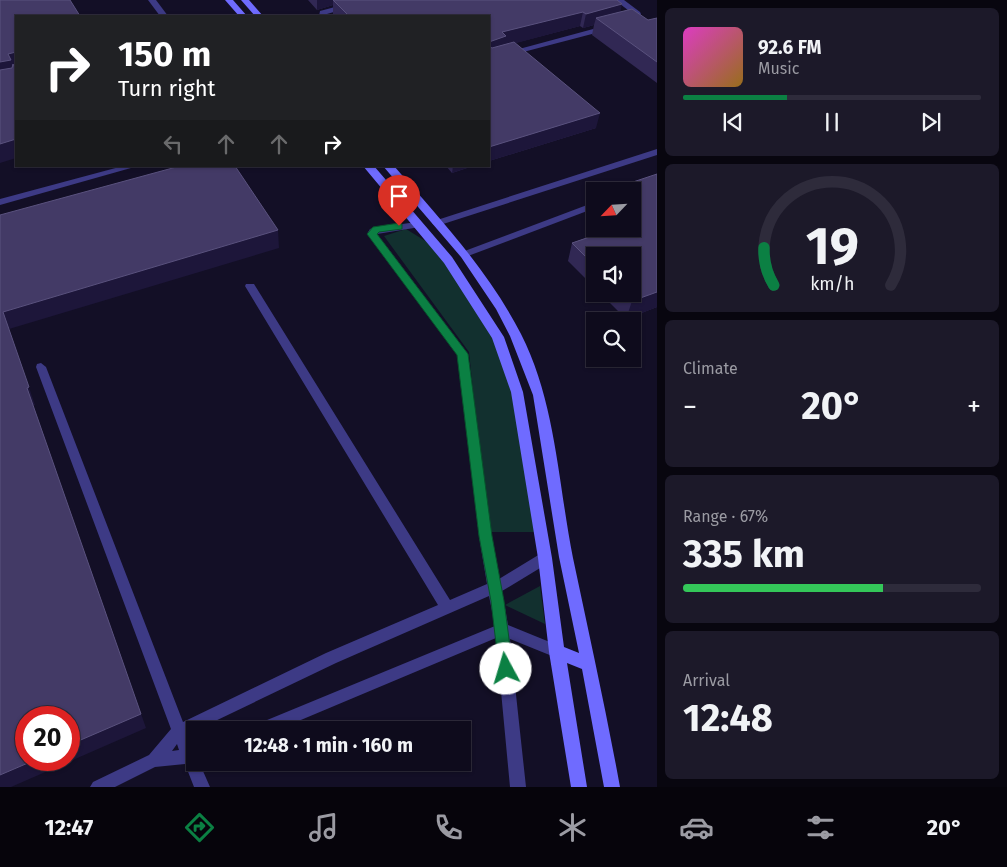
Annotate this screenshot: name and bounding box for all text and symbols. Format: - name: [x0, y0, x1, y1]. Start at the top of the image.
- text: 150 m: [118, 33, 211, 75]
- icon: right: [35, 35, 100, 100]
- text: 92.6 FM: [758, 36, 821, 59]
- text: Music: [758, 59, 799, 78]
- text: Turn right: [118, 75, 215, 102]
- icon: previous: [719, 108, 747, 136]
- icon: pause: [818, 108, 846, 136]
- icon: next: [917, 108, 945, 136]
- icon: left: [159, 130, 187, 158]
- icon: ahead: [212, 130, 240, 158]
- icon: ahead: [265, 130, 293, 158]
- icon: right: [318, 130, 346, 158]
- pin: [378, 175, 420, 226]
- icon: arrive: [385, 182, 413, 210]
- north arrow: [586, 182, 641, 238]
- map controls: [586, 182, 641, 367]
- text: 19: [805, 215, 859, 278]
- button: sound: [586, 247, 641, 302]
- text: km/h: [810, 273, 854, 295]
- button: search: [586, 312, 641, 367]
- text: Climate: [683, 359, 738, 378]
- text: 20°: [801, 383, 863, 429]
- text: −: [683, 390, 697, 423]
- text: +: [967, 390, 981, 423]
- text: Range · 67%: [683, 507, 768, 526]
- text: 335 km: [683, 531, 805, 577]
- position arrow: [479, 642, 531, 694]
- text: Arrival: [683, 671, 730, 690]
- text: 12:48: [683, 695, 773, 741]
- speed limit sign: 20: [15, 706, 80, 771]
- text: 12:48 · 1 min · 160 m: [244, 734, 413, 757]
- icon: directions: [182, 810, 217, 845]
- icon: music: [306, 810, 341, 845]
- icon: phone: [431, 810, 466, 845]
- icon: climate: [555, 810, 590, 845]
- icon: car: [679, 810, 714, 845]
- icon: filters: [803, 810, 838, 845]
- text: 12:47: [45, 814, 93, 841]
- text: 20°: [927, 814, 962, 841]

